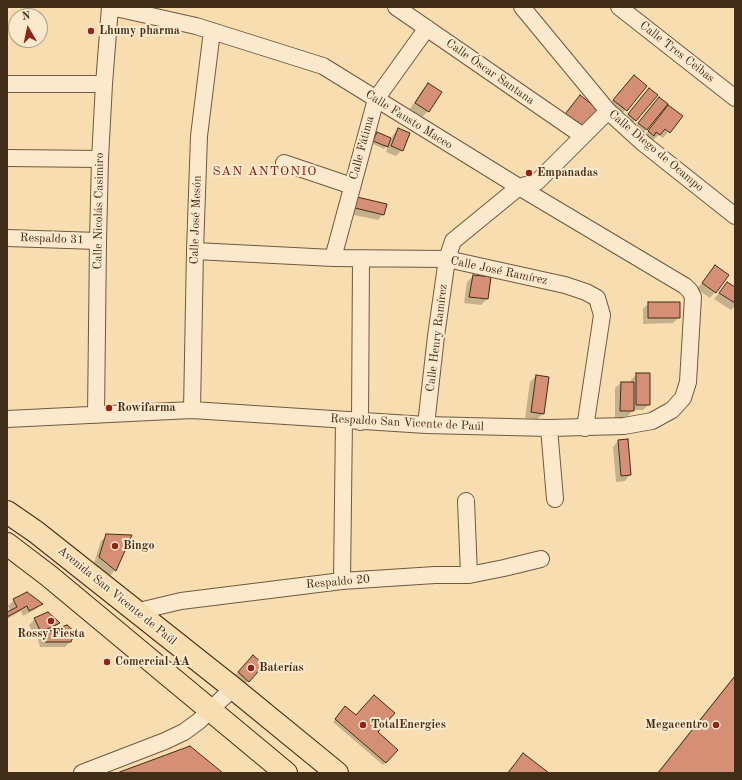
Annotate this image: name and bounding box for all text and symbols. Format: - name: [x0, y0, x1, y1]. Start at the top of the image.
- north arrow: [8, 8, 48, 48]
- text: N: [21, 11, 31, 23]
- street label: Calle Tres Ceibas: [637, 18, 717, 86]
- place label: Lhumy pharma: [99, 24, 180, 38]
- marker: Lhumy pharma: [86, 26, 96, 36]
- street label: Calle Óscar Santana: [443, 36, 537, 108]
- street label: Calle Fausto Maceo: [363, 87, 455, 153]
- street label: Calle Diego de Ocampo: [606, 107, 706, 195]
- street label: Calle Fátima: [347, 115, 377, 181]
- street label: Calle Nicolás Casimiro: [91, 152, 107, 270]
- district label: SAN ANTONIO: [213, 164, 317, 180]
- place label: Empanadas: [537, 166, 598, 180]
- marker: Empanadas: [524, 168, 534, 178]
- street label: Calle José Mesón: [187, 175, 205, 265]
- street label: Respaldo 31: [20, 231, 84, 247]
- street label: Calle José Ramírez: [449, 254, 549, 288]
- street label: Calle Henry Ramírez: [423, 283, 451, 393]
- place label: Rowifarma: [117, 401, 176, 415]
- marker: Rowifarma: [104, 403, 114, 413]
- street label: Respaldo San Vicente de Paúl: [330, 412, 484, 434]
- place label: Bingo: [123, 539, 154, 553]
- marker: Bingo: [110, 541, 120, 551]
- street label: Avenida San Vicente de Paúl: [55, 544, 179, 648]
- street label: Respaldo 20: [305, 572, 371, 592]
- marker: Rossy Fiesta: [46, 616, 56, 626]
- place label: Rossy Fiesta: [17, 627, 85, 641]
- place label: Comercial AA: [115, 655, 190, 669]
- marker: Comercial AA: [102, 657, 112, 667]
- place label: Baterías: [259, 661, 304, 675]
- marker: Baterías: [246, 663, 256, 673]
- place label: TotalEnergies: [371, 718, 446, 732]
- place label: Megacentro: [645, 718, 708, 732]
- marker: TotalEnergies: [358, 720, 368, 730]
- marker: Megacentro: [711, 720, 721, 730]

